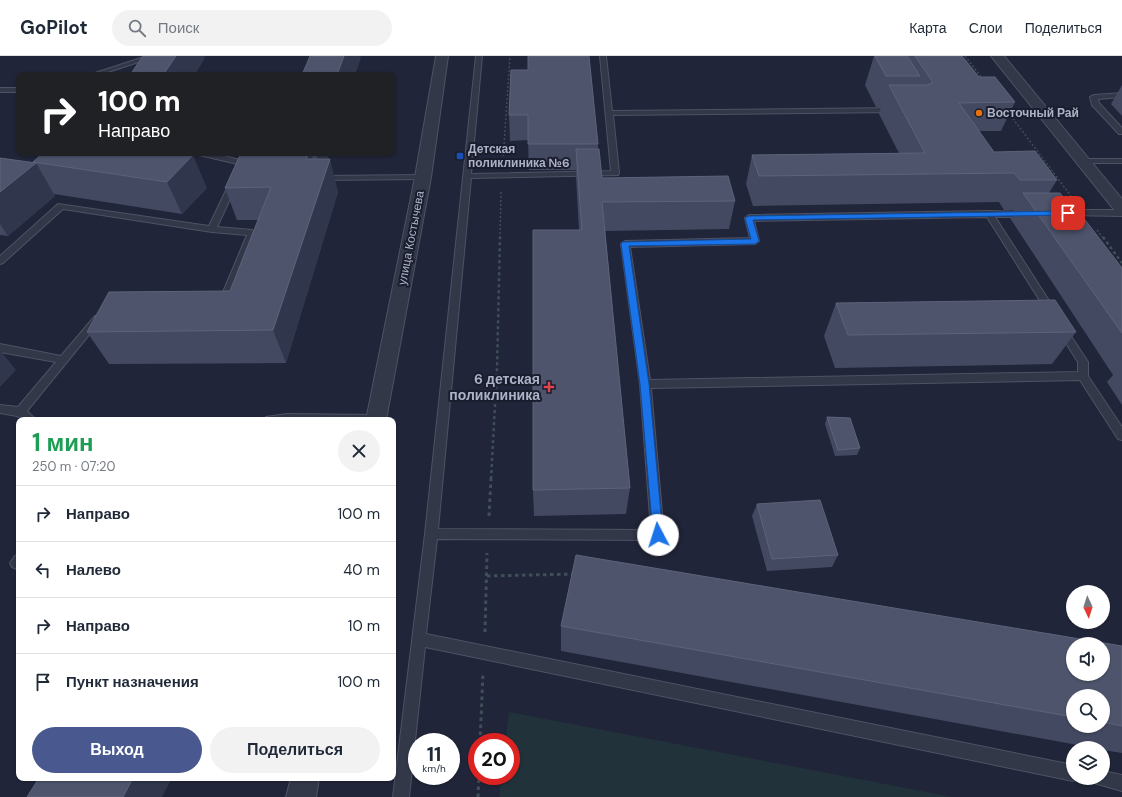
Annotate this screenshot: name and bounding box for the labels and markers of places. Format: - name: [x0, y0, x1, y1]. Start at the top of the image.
- place label: Восточный Рай: [987, 105, 1079, 121]
- marker: Восточный Рай: [974, 108, 984, 118]
- place label: Детская поликлиника №6: [468, 141, 570, 171]
- marker: Детская поликлиника №6: [455, 151, 465, 161]
- pin: [1051, 196, 1085, 230]
- place label: 6 детская поликлиника: [449, 370, 540, 404]
- marker: 6 детская поликлиника: [543, 381, 555, 393]

